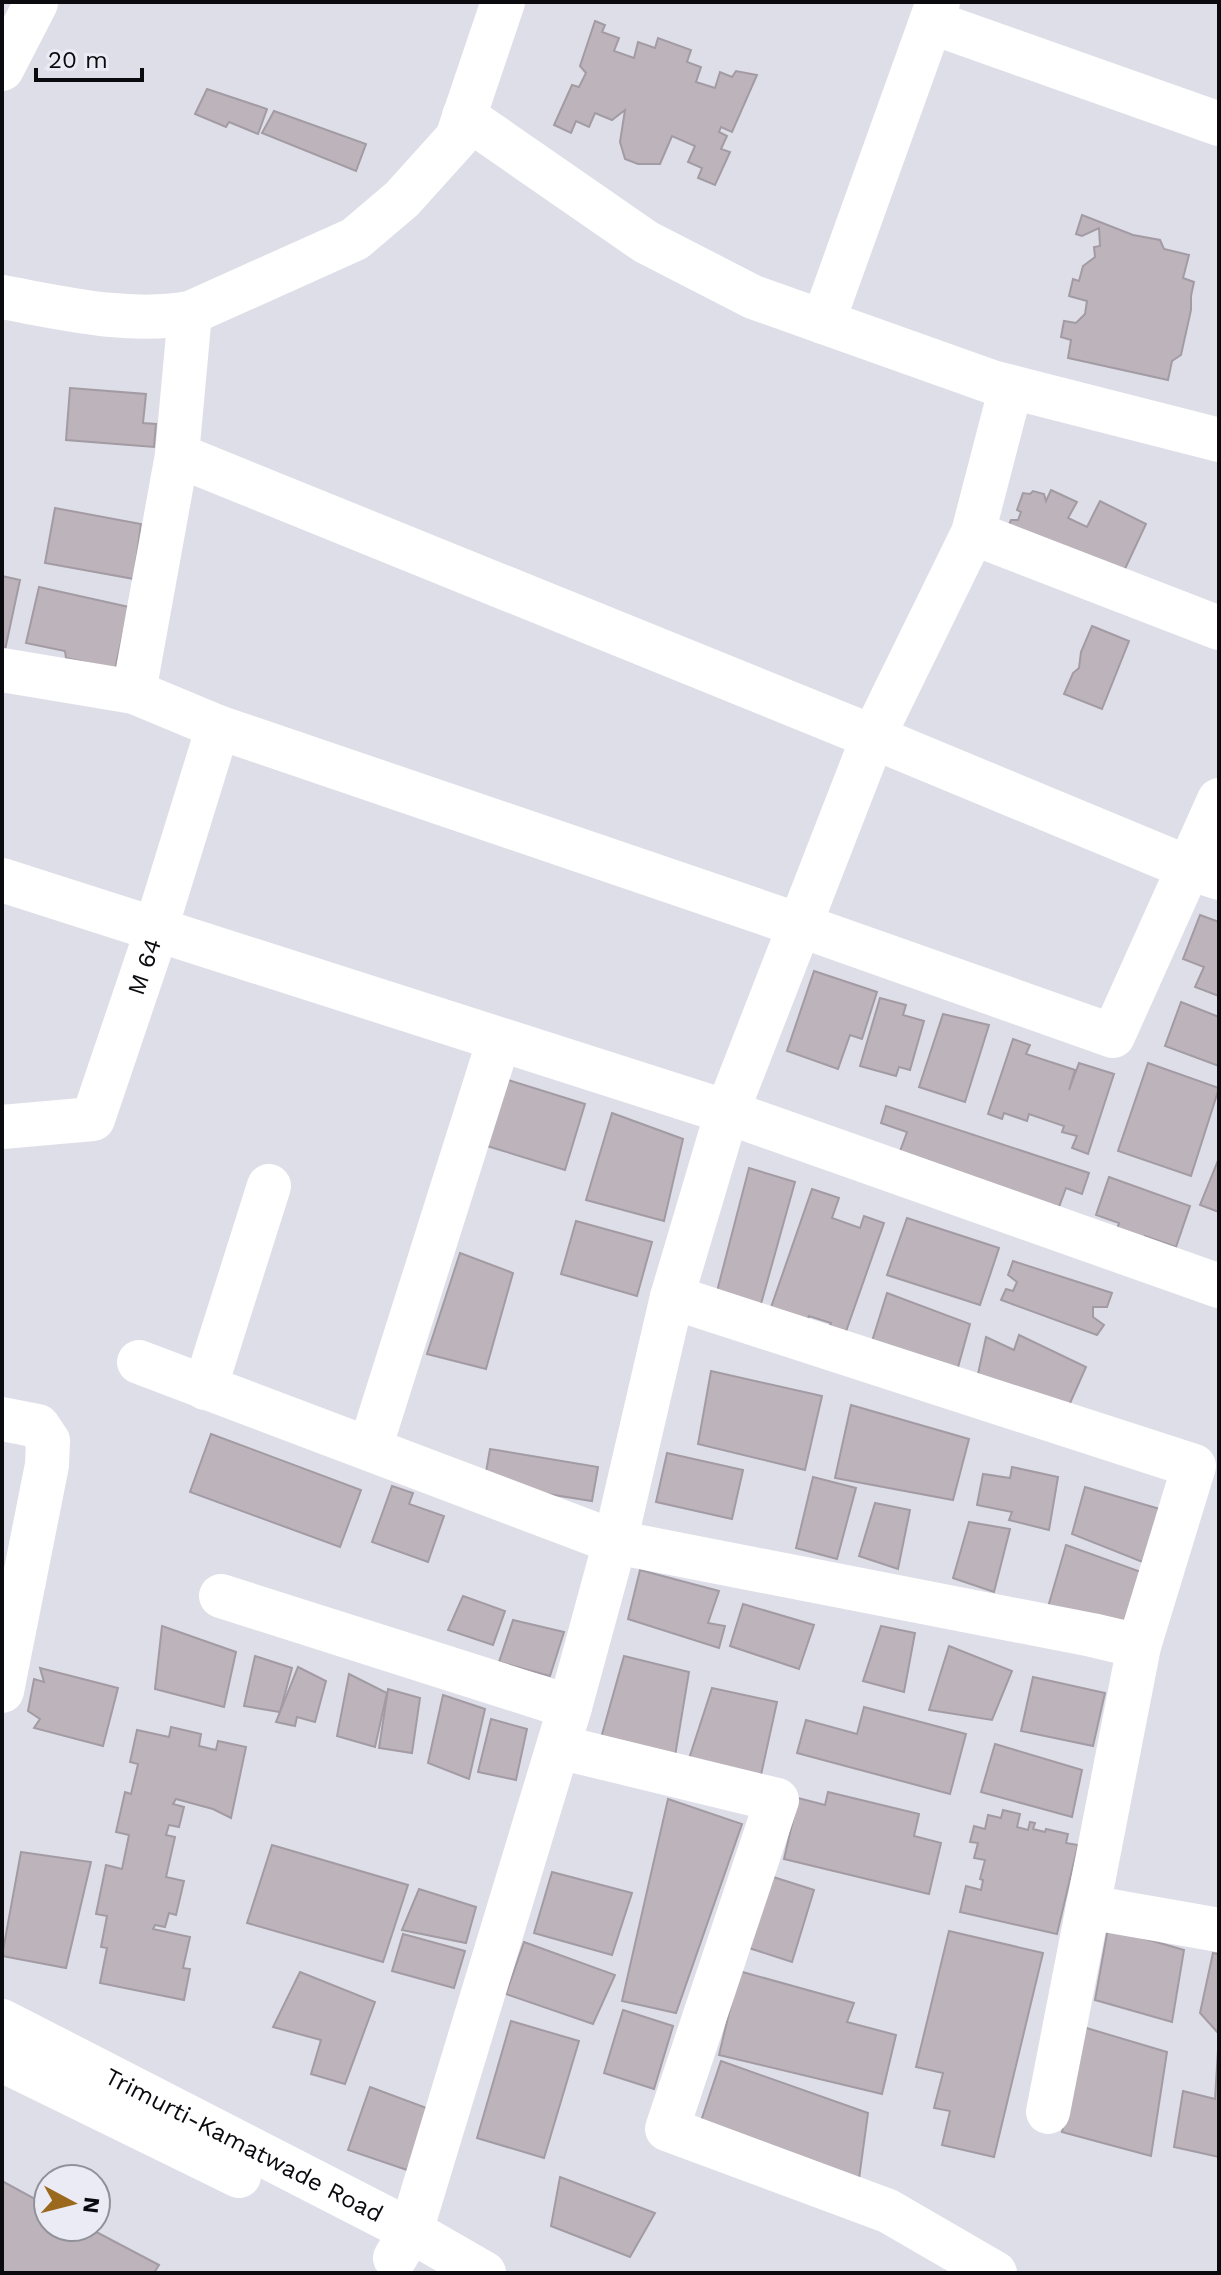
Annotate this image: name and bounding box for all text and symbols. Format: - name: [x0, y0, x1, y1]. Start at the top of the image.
- scale bar: [36, 32, 142, 82]
- text: 20 m: [48, 46, 108, 74]
- street label: M 64: [122, 935, 167, 999]
- street label: Trimurti-Kamatwade Road: [100, 2062, 388, 2228]
- north arrow: [32, 2163, 112, 2243]
- text: N: [78, 2196, 105, 2215]

